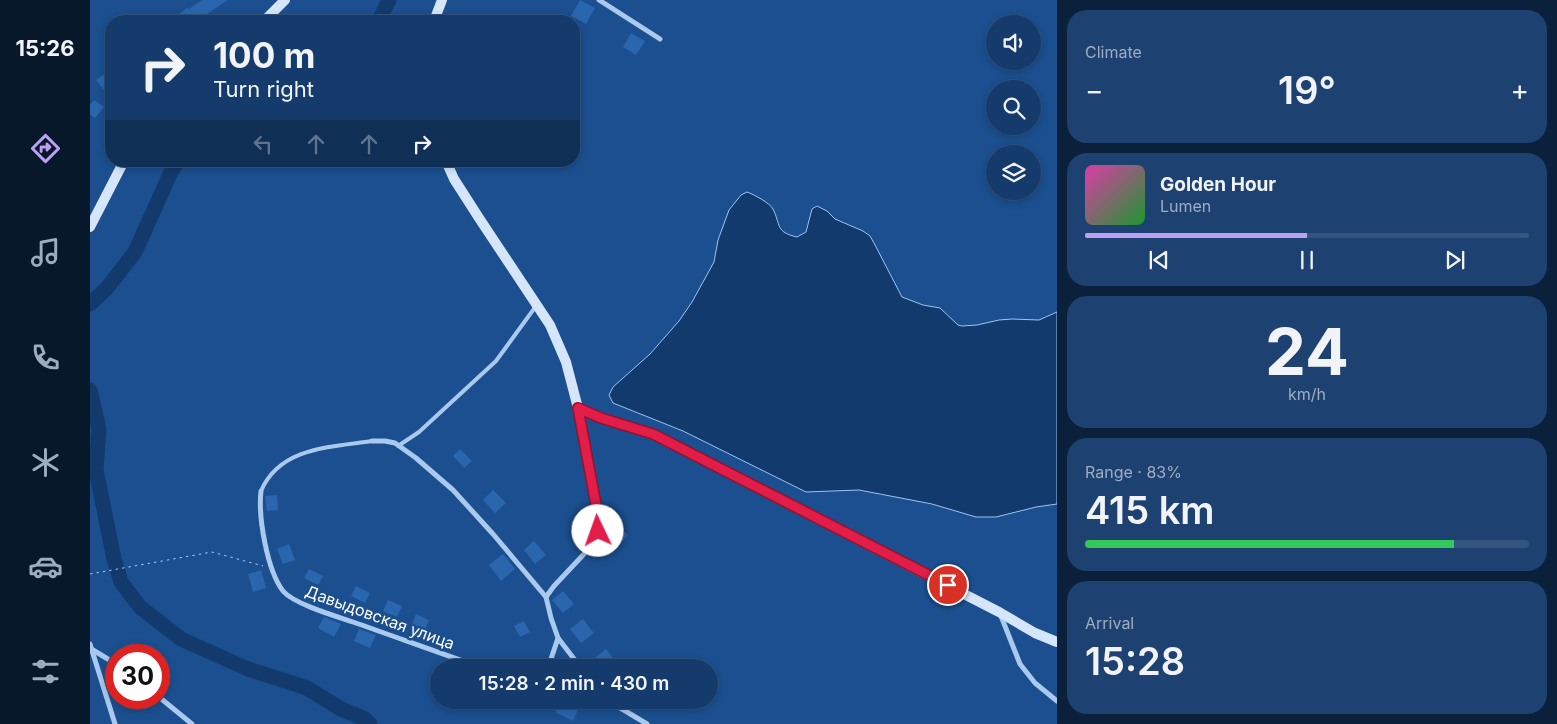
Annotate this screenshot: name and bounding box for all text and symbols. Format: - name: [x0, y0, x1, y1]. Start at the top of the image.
- map controls: [986, 15, 1041, 200]
- button: sound: [986, 15, 1041, 70]
- text: 100 m: [213, 34, 316, 76]
- text: 15:26: [15, 35, 75, 61]
- icon: right: [130, 35, 195, 100]
- text: Climate: [1085, 42, 1142, 62]
- text: 19°: [1278, 67, 1336, 113]
- text: −: [1085, 73, 1104, 107]
- text: +: [1510, 73, 1529, 107]
- text: Turn right: [213, 76, 314, 102]
- button: search: [986, 80, 1041, 135]
- icon: left: [249, 130, 277, 158]
- icon: ahead: [302, 130, 330, 158]
- icon: ahead: [355, 130, 383, 158]
- icon: right: [408, 130, 436, 158]
- icon: directions: [28, 131, 63, 166]
- button: layers: [986, 145, 1041, 200]
- text: Golden Hour: [1160, 173, 1276, 196]
- text: Lumen: [1160, 196, 1211, 216]
- icon: music: [28, 235, 63, 270]
- icon: previous: [1145, 246, 1173, 274]
- icon: pause: [1293, 246, 1321, 274]
- icon: next: [1441, 246, 1469, 274]
- text: 24: [1265, 312, 1349, 391]
- icon: phone: [28, 340, 63, 375]
- text: km/h: [1288, 384, 1326, 404]
- icon: climate: [28, 445, 63, 480]
- text: Range · 83%: [1085, 462, 1182, 482]
- text: 415 km: [1085, 487, 1215, 533]
- position arrow: [571, 504, 623, 556]
- icon: car: [28, 549, 63, 584]
- pin: [927, 564, 969, 606]
- icon: arrive: [934, 571, 962, 599]
- street label: Давыдовская улица: [303, 581, 457, 653]
- text: Arrival: [1085, 613, 1134, 633]
- text: 15:28: [1085, 638, 1185, 684]
- speed limit sign: 30: [105, 644, 170, 709]
- icon: filters: [28, 654, 63, 689]
- text: 15:28 · 2 min · 430 m: [479, 672, 669, 695]

